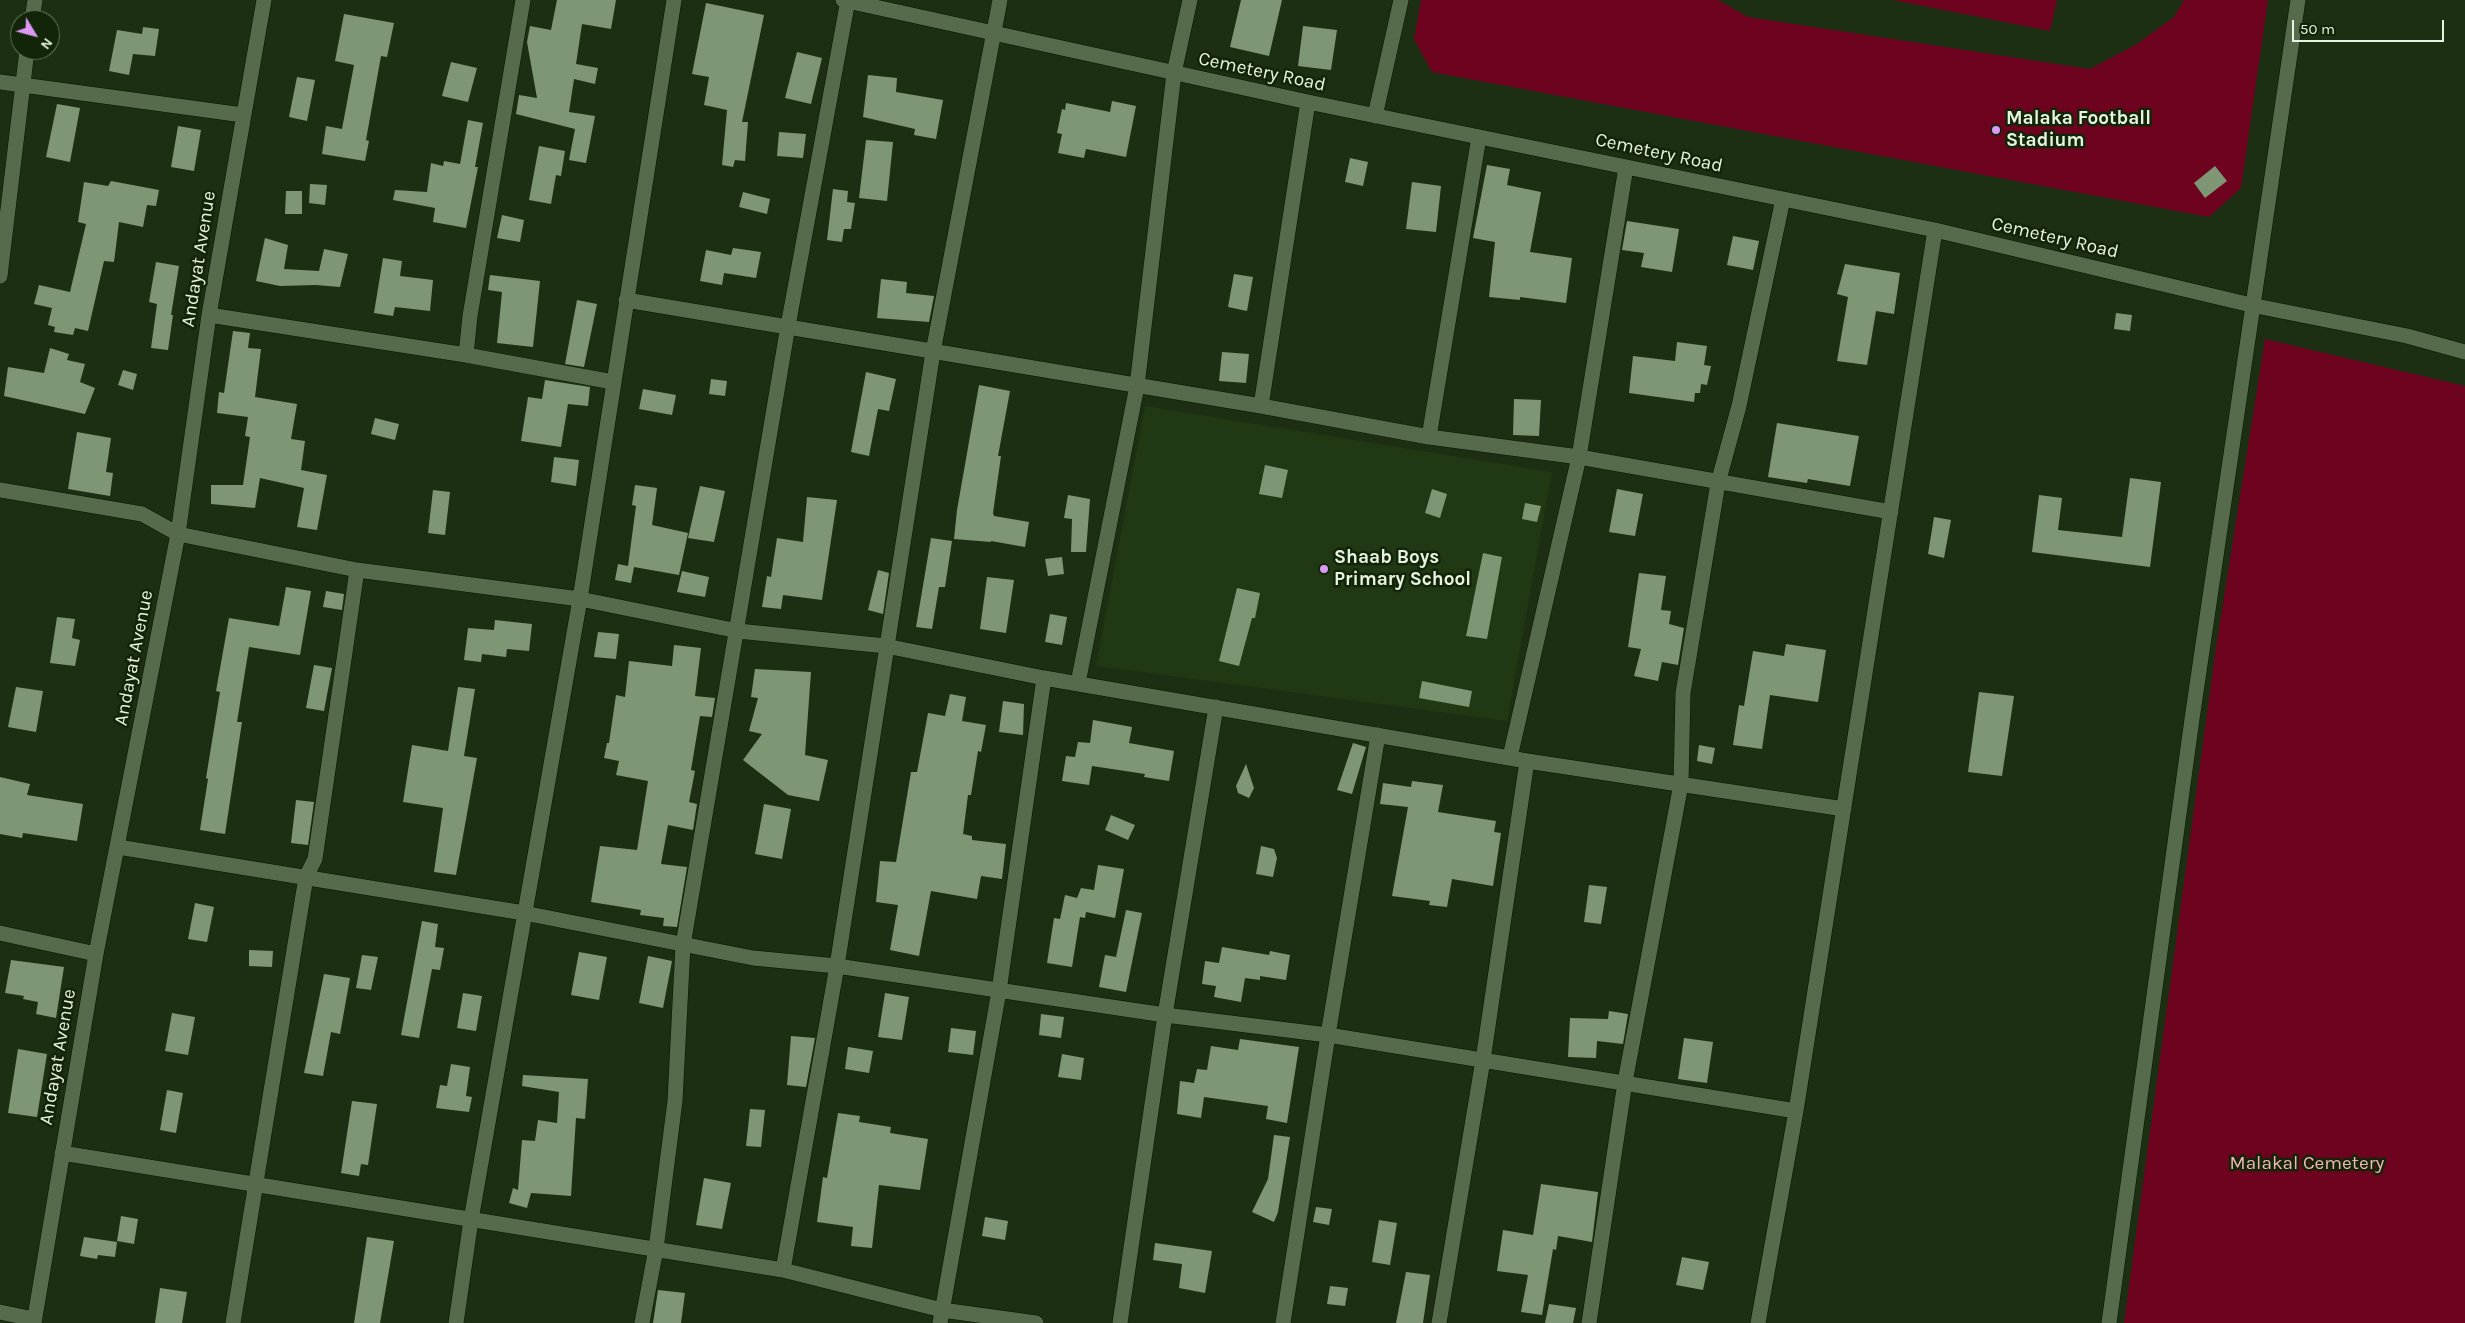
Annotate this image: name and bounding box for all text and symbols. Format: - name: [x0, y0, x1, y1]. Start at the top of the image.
- north arrow: [10, 10, 60, 60]
- scale bar: [2295, 10, 2448, 42]
- text: 50 m: [2300, 20, 2335, 38]
- text: N: [37, 35, 56, 53]
- street label: Cemetery Road: [1196, 47, 1328, 97]
- place label: Malaka Football Stadium: [2006, 108, 2151, 152]
- marker: Malaka Football Stadium: [1990, 124, 2002, 136]
- street label: Cemetery Road: [1593, 128, 1725, 178]
- street label: Andayat Avenue: [177, 189, 221, 329]
- street label: Cemetery Road: [1989, 212, 2121, 264]
- place label: Shaab Boys Primary School: [1334, 547, 1471, 591]
- marker: Shaab Boys Primary School: [1318, 563, 1330, 575]
- street label: Andayat Avenue: [110, 588, 158, 728]
- street label: Andayat Avenue: [35, 987, 81, 1127]
- park label: Malakal Cemetery: [2230, 1153, 2384, 1175]

